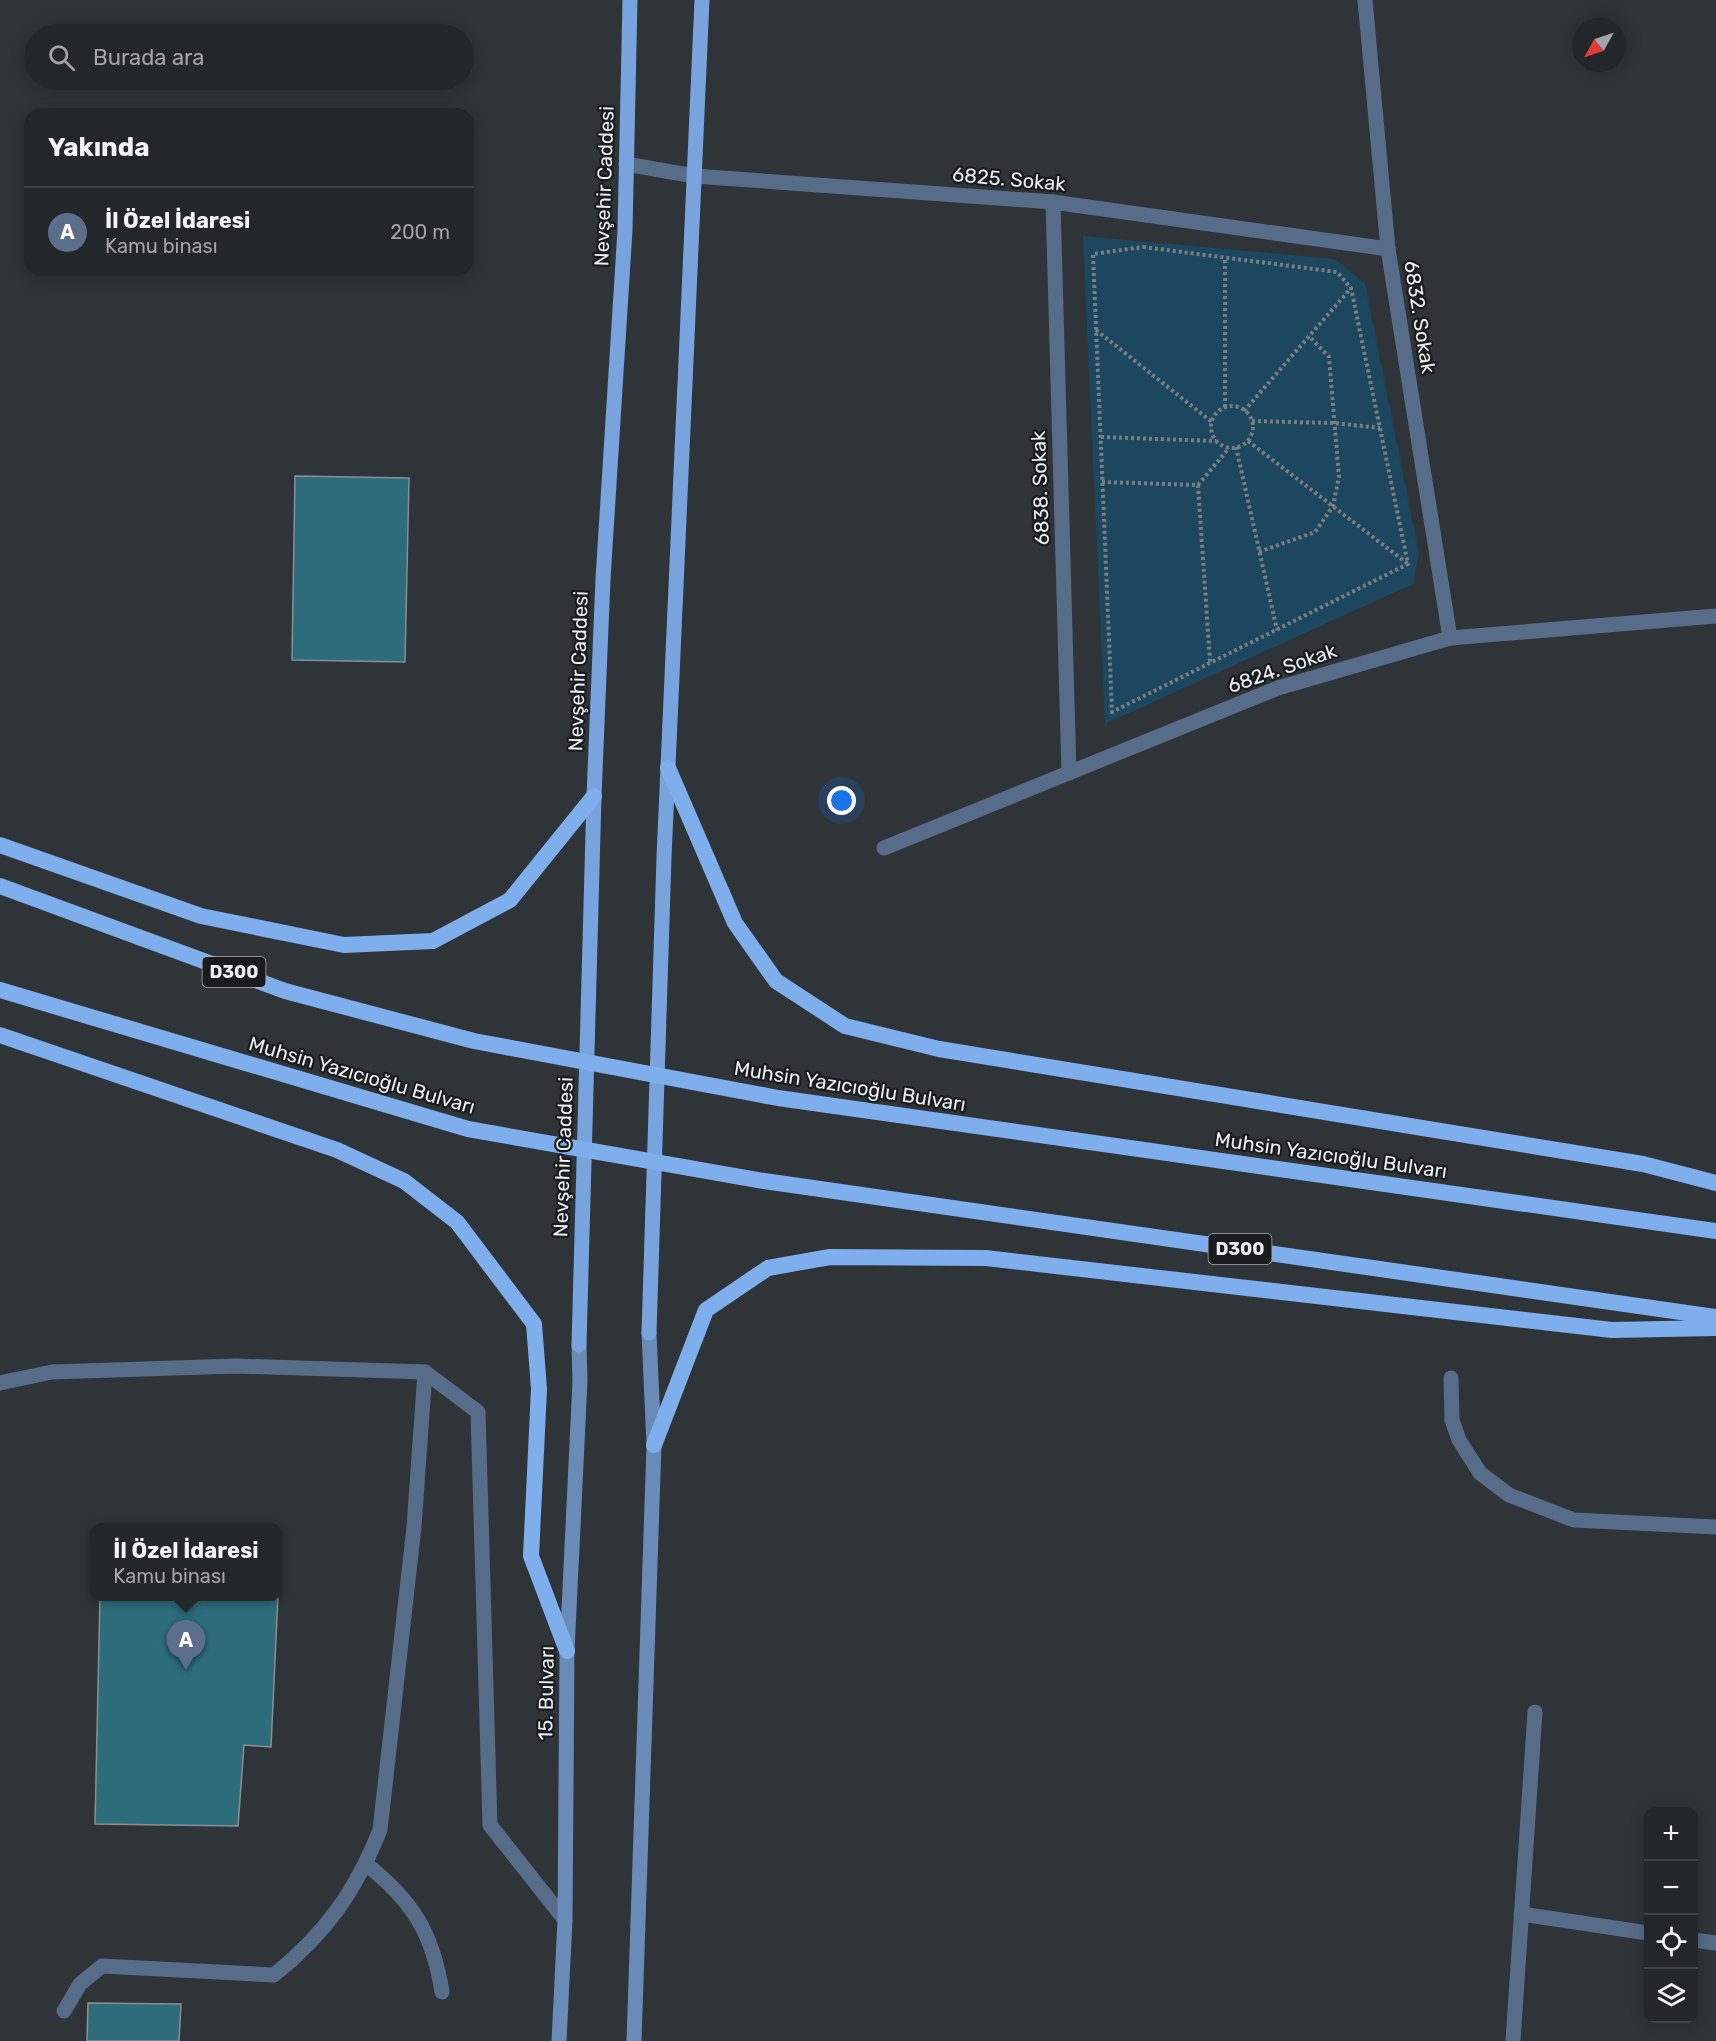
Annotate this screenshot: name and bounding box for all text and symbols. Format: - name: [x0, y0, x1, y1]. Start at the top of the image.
- north arrow: [1572, 18, 1626, 72]
- search box: [24, 24, 474, 90]
- icon: search: [45, 41, 78, 74]
- text: Burada ara: [93, 44, 204, 71]
- street label: Nevşehir Caddesi: [589, 105, 619, 267]
- text: Yakında: [48, 132, 150, 163]
- street label: 6825. Sokak: [951, 162, 1067, 196]
- text: İl Özel İdaresi: [105, 207, 250, 234]
- text: A: [60, 220, 75, 244]
- text: 200 m: [390, 220, 450, 244]
- text: Kamu binası: [105, 234, 218, 258]
- street label: 6832. Sokak: [1399, 259, 1441, 376]
- street label: 6838. Sokak: [1026, 430, 1054, 546]
- street label: Nevşehir Caddesi: [563, 590, 593, 752]
- street label: 6824. Sokak: [1224, 638, 1340, 698]
- your location: [827, 786, 856, 815]
- road number: D300: [202, 957, 266, 987]
- street label: Muhsin Yazıcıoğlu Bulvarı: [246, 1031, 478, 1119]
- street label: Muhsin Yazıcıoğlu Bulvarı: [733, 1056, 967, 1116]
- street label: Nevşehir Caddesi: [548, 1076, 578, 1238]
- street label: Muhsin Yazıcıoğlu Bulvarı: [1213, 1127, 1449, 1183]
- road number: D300: [1208, 1234, 1272, 1264]
- popup: [90, 1523, 282, 1601]
- text: İl Özel İdaresi: [113, 1537, 259, 1564]
- text: Kamu binası: [113, 1564, 226, 1588]
- pin: A: [166, 1620, 206, 1670]
- street label: 15. Bulvarı: [533, 1645, 559, 1741]
- map controls: [1644, 1807, 1698, 2023]
- button: +: [1644, 1807, 1698, 1861]
- button: −: [1644, 1861, 1698, 1915]
- button: locate: [1644, 1915, 1698, 1969]
- button: layers: [1644, 1969, 1698, 2023]

